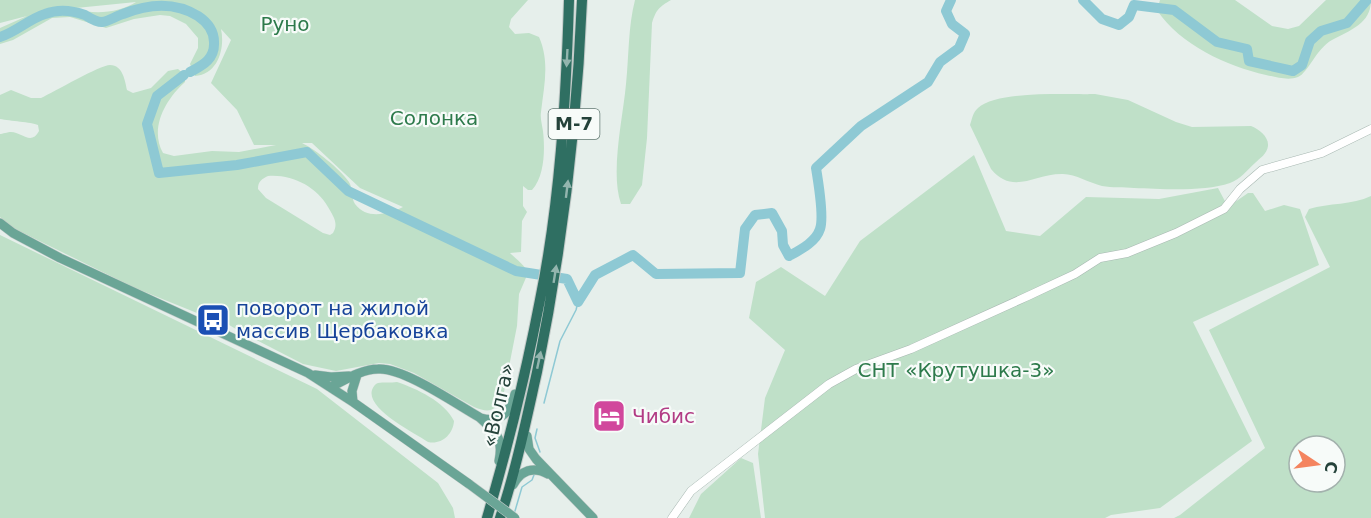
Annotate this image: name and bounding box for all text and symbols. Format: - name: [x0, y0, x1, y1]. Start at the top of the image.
- park label: Руно: [260, 12, 310, 36]
- one-way arrow: [563, 49, 572, 68]
- park label: Солонка: [390, 106, 478, 130]
- road number: М-7: [548, 109, 600, 139]
- one-way arrow: [562, 180, 572, 199]
- one-way arrow: [551, 264, 560, 283]
- place label: поворот на жилой массив Щербаковка: [236, 296, 448, 343]
- bus stop icon: поворот на жилой массив Щербаковка: [195, 302, 231, 338]
- one-way arrow: [535, 350, 544, 369]
- park label: СНТ «Крутушка-3»: [858, 358, 1054, 382]
- street label: «Волга»: [477, 360, 519, 450]
- hotel icon: Чибис: [591, 398, 627, 434]
- place label: Чибис: [632, 404, 695, 428]
- north arrow: [1287, 434, 1347, 494]
- text: С: [1321, 459, 1342, 475]

